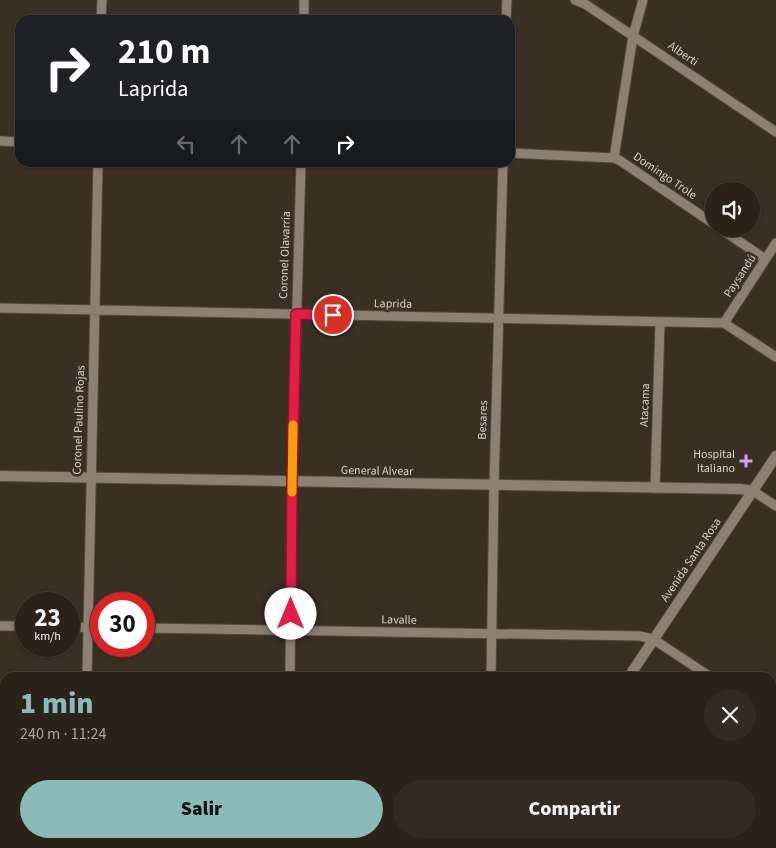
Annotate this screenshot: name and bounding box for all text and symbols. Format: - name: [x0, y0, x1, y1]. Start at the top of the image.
- text: 210 m: [118, 27, 210, 77]
- icon: right: [35, 35, 100, 100]
- street label: Alberti: [664, 38, 702, 70]
- text: Laprida: [118, 73, 188, 105]
- icon: left: [172, 130, 200, 158]
- icon: ahead: [225, 130, 253, 158]
- icon: ahead: [278, 130, 306, 158]
- icon: right: [331, 130, 359, 158]
- street label: Domingo Trole: [630, 148, 700, 204]
- map controls: [705, 182, 760, 237]
- button: sound: [705, 182, 760, 237]
- street label: Coronel Olavarría: [275, 211, 295, 299]
- street label: Paysandú: [720, 251, 760, 301]
- pin: [312, 294, 354, 336]
- street label: Laprida: [374, 295, 412, 313]
- icon: arrive: [319, 301, 347, 329]
- street label: Coronel Paulino Rojas: [69, 365, 89, 475]
- street label: Atacama: [636, 383, 654, 427]
- street label: Besares: [474, 400, 492, 440]
- place label: Hospital Italiano: [693, 446, 735, 477]
- marker: Hospital Italiano: [739, 454, 753, 468]
- street label: General Alvear: [341, 462, 414, 480]
- street label: Avenida Santa Rosa: [657, 515, 725, 605]
- position arrow: [264, 587, 316, 639]
- speed limit sign: 30: [90, 592, 155, 657]
- text: 23: [34, 600, 61, 636]
- street label: Lavalle: [381, 611, 417, 629]
- text: km/h: [34, 628, 61, 645]
- text: 1 min: [20, 682, 94, 725]
- button: close: [704, 689, 756, 741]
- text: 240 m · 11:24: [20, 723, 107, 745]
- button: Salir: [20, 780, 383, 838]
- button: Compartir: [393, 780, 756, 838]

